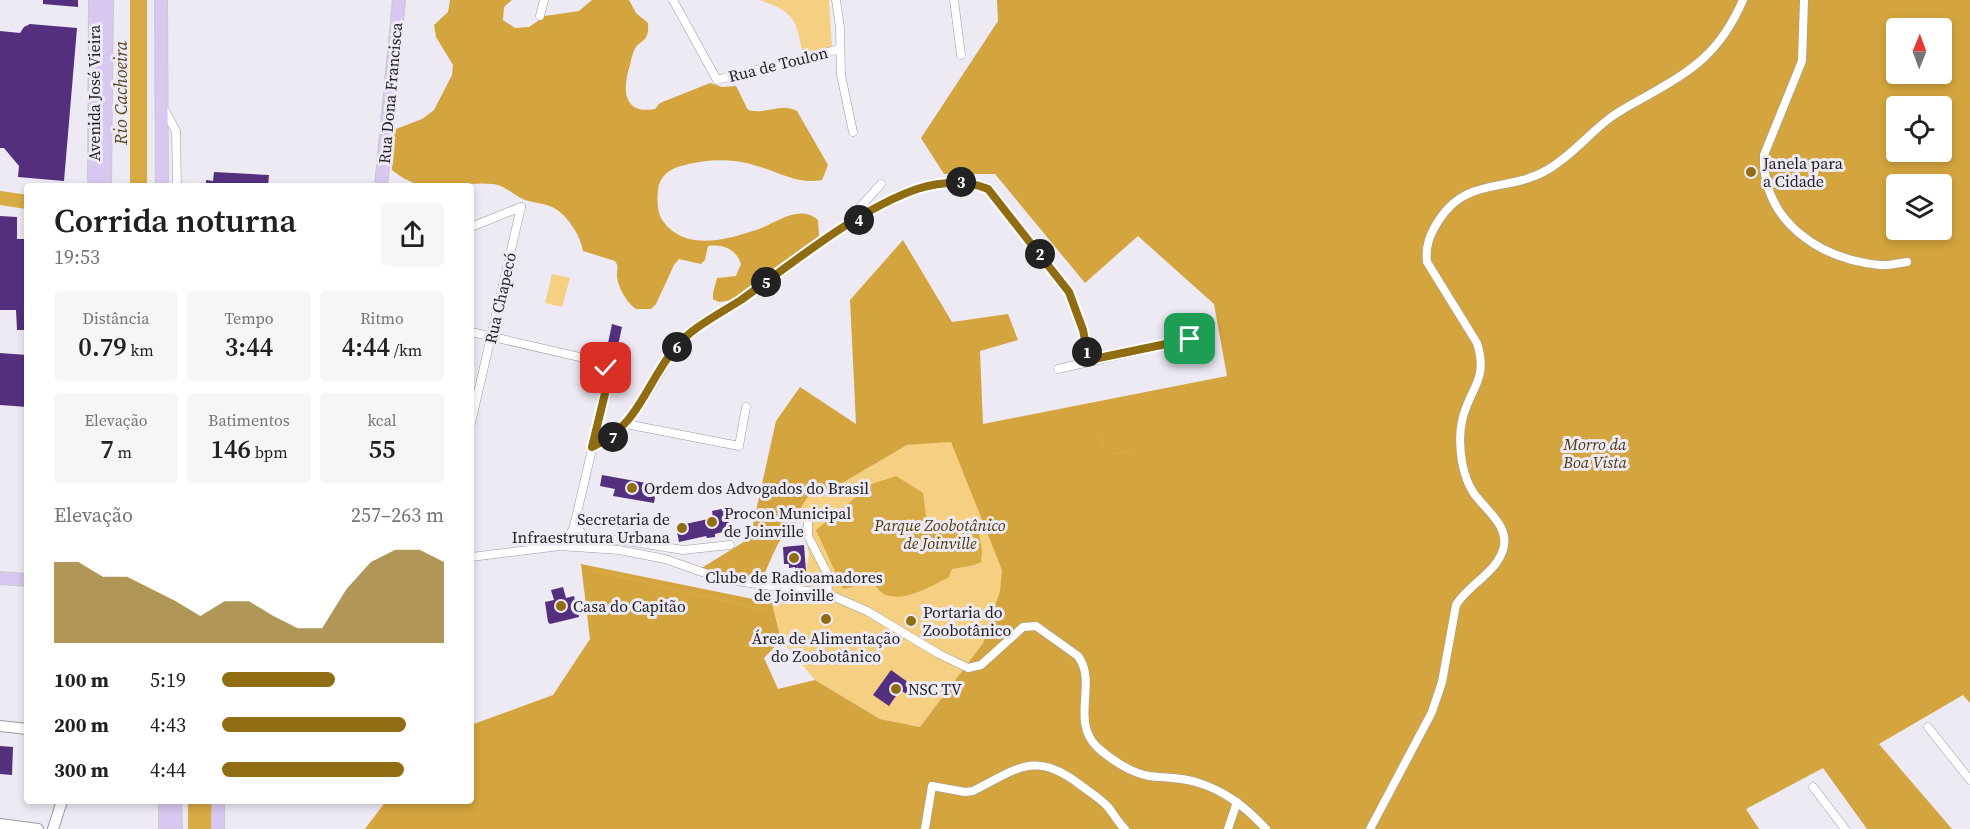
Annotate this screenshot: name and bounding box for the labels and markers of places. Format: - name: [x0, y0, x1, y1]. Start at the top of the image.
- place label: Janela para a Cidade: [1762, 152, 1844, 192]
- marker: Janela para a Cidade: [1744, 165, 1758, 179]
- pin: 3: [946, 167, 976, 197]
- pin: 4: [844, 205, 874, 235]
- pin: 2: [1025, 239, 1055, 269]
- pin: 5: [751, 267, 781, 297]
- pin: [1164, 313, 1215, 364]
- pin: 6: [662, 332, 692, 362]
- pin: 1: [1072, 337, 1102, 367]
- pin: [580, 342, 631, 393]
- pin: 7: [598, 422, 628, 452]
- place label: Ordem dos Advogados do Brasil: [644, 477, 869, 499]
- marker: Ordem dos Advogados do Brasil: [625, 481, 639, 495]
- place label: Procon Municipal de Joinville: [724, 502, 851, 542]
- place label: Secretaria de Infraestrutura Urbana: [512, 508, 671, 548]
- marker: Procon Municipal de Joinville: [705, 515, 719, 529]
- marker: Secretaria de Infraestrutura Urbana: [675, 521, 689, 535]
- marker: Clube de Radioamadores de Joinville: [787, 551, 801, 565]
- place label: Clube de Radioamadores de Joinville: [705, 566, 883, 606]
- place label: Casa do Capitão: [573, 595, 686, 617]
- marker: Casa do Capitão: [554, 599, 568, 613]
- place label: Portaria do Zoobotânico: [923, 601, 1012, 641]
- marker: Área de Alimentação do Zoobotânico: [819, 612, 833, 626]
- marker: Portaria do Zoobotânico: [904, 614, 918, 628]
- place label: Área de Alimentação do Zoobotânico: [752, 627, 900, 667]
- place label: NSC TV: [908, 678, 962, 700]
- marker: NSC TV: [889, 682, 903, 696]

